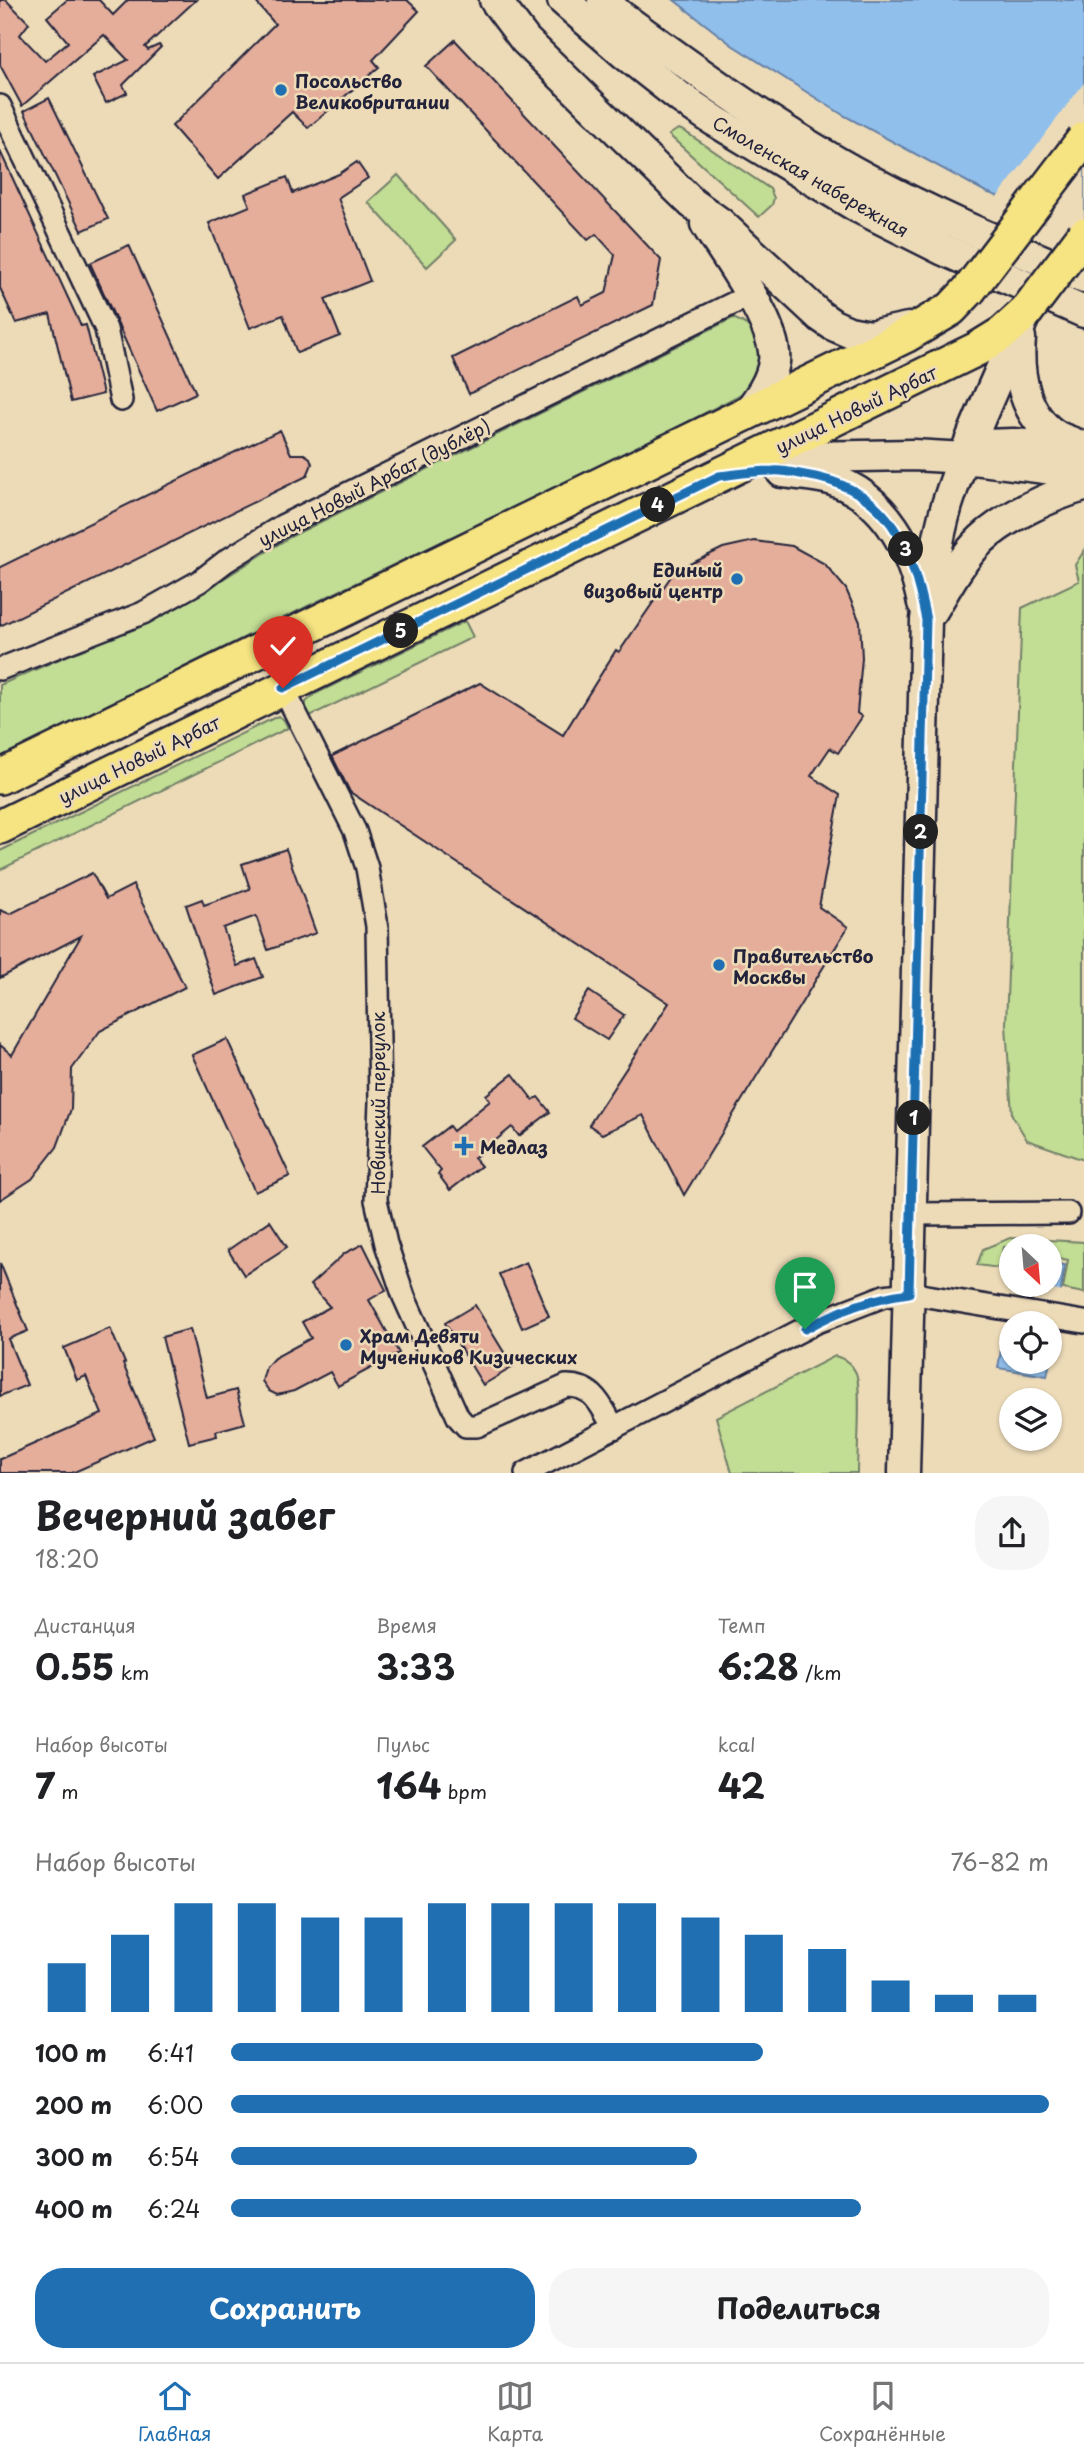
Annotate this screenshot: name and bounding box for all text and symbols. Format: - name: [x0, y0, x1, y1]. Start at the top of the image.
- place label: Посольство Великобритании: [295, 67, 450, 115]
- marker: Посольство Великобритании: [273, 82, 289, 98]
- street label: Смоленская набережная: [708, 109, 914, 243]
- street label: улица Новый Арбат: [771, 358, 942, 460]
- street label: улица Новый Арбат (дублёр): [253, 412, 495, 552]
- pin: 4: [640, 488, 676, 522]
- text: 4: [651, 490, 664, 518]
- pin: 3: [888, 532, 923, 566]
- text: 3: [899, 534, 912, 562]
- place label: Единый визовый центр: [583, 556, 723, 604]
- marker: Единый визовый центр: [729, 571, 745, 587]
- pin: 5: [384, 614, 418, 648]
- pin: [253, 616, 313, 688]
- text: 5: [394, 616, 407, 644]
- icon: check: [264, 627, 302, 665]
- street label: улица Новый Арбат: [54, 708, 225, 810]
- pin: 2: [904, 814, 939, 850]
- text: 2: [914, 817, 927, 845]
- place label: Правительство Москвы: [733, 942, 874, 990]
- marker: Правительство Москвы: [711, 957, 727, 973]
- street label: Новинский переулок: [364, 1011, 391, 1194]
- pin: 1: [897, 1100, 932, 1136]
- text: 1: [909, 1103, 918, 1131]
- place label: Медлаз: [480, 1133, 548, 1160]
- marker: Медлаз: [454, 1136, 474, 1156]
- north arrow: [999, 1234, 1062, 1297]
- map controls: [999, 1234, 1062, 1451]
- pin: [775, 1257, 835, 1329]
- icon: arrive: [786, 1268, 824, 1306]
- button: locate: [999, 1311, 1062, 1374]
- place label: Храм Девяти Мучеников Кизических: [360, 1322, 577, 1370]
- marker: Храм Девяти Мучеников Кизических: [338, 1337, 354, 1353]
- button: layers: [999, 1388, 1062, 1451]
- text: Вечерний забег: [35, 1486, 335, 1543]
- button: share: [975, 1496, 1049, 1570]
- text: 18:20: [35, 1541, 99, 1576]
- text: Дистанция: [35, 1611, 136, 1639]
- text: Время: [376, 1611, 437, 1639]
- text: Темп: [718, 1611, 766, 1639]
- text: 0.55: [35, 1639, 115, 1692]
- text: 3:33: [376, 1639, 455, 1692]
- text: 6:28: [718, 1639, 799, 1692]
- text: km: [115, 1658, 149, 1686]
- text: /km: [799, 1658, 842, 1686]
- text: Набор высоты: [35, 1730, 168, 1758]
- text: Пульс: [376, 1730, 430, 1758]
- text: kcal: [718, 1730, 756, 1758]
- text: 7: [35, 1758, 55, 1811]
- text: 164: [376, 1758, 442, 1811]
- text: 42: [718, 1758, 765, 1811]
- text: m: [55, 1777, 79, 1805]
- text: bpm: [442, 1777, 487, 1805]
- text: Набор высоты: [35, 1844, 196, 1879]
- text: 76–82 m: [950, 1844, 1049, 1879]
- text: 100 m: [35, 2035, 107, 2070]
- text: 6:41: [147, 2035, 194, 2070]
- text: 200 m: [35, 2087, 112, 2122]
- text: 6:00: [147, 2087, 203, 2122]
- text: 300 m: [35, 2139, 113, 2174]
- text: 6:54: [147, 2139, 200, 2174]
- text: 400 m: [35, 2191, 113, 2226]
- text: 6:24: [147, 2191, 201, 2226]
- button: Сохранить: [35, 2268, 535, 2348]
- button: Поделиться: [549, 2268, 1049, 2348]
- tab: Главная: [138, 2377, 212, 2447]
- tab: Карта: [487, 2377, 543, 2447]
- tab: Сохранённые: [819, 2377, 946, 2447]

